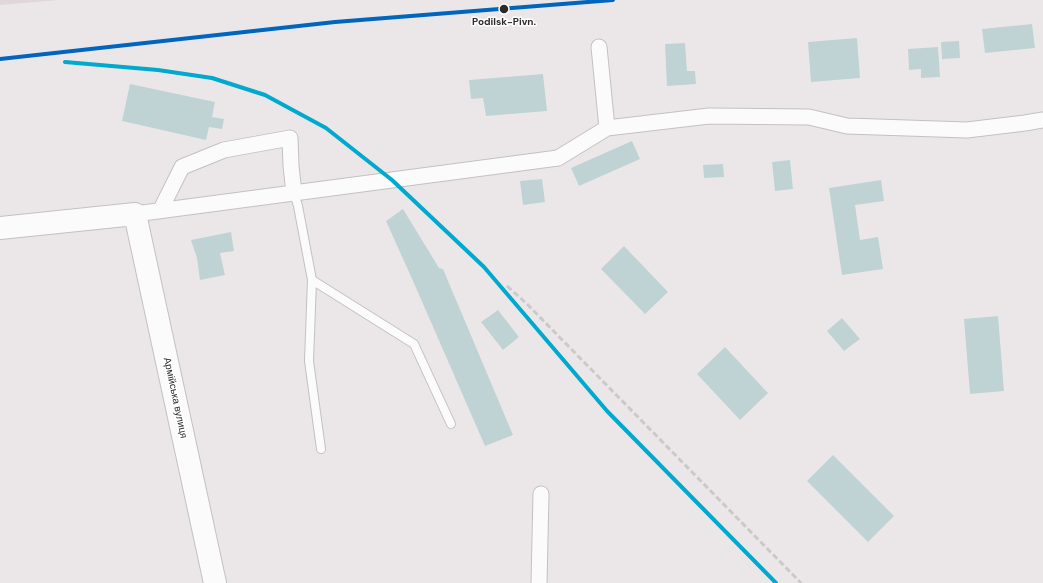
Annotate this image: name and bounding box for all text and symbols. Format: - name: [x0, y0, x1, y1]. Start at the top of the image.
- marker: Podilsk-Pivn.: [498, 3, 510, 15]
- place label: Podilsk-Pivn.: [472, 16, 536, 28]
- street label: Армійська вулиця: [161, 356, 189, 440]

